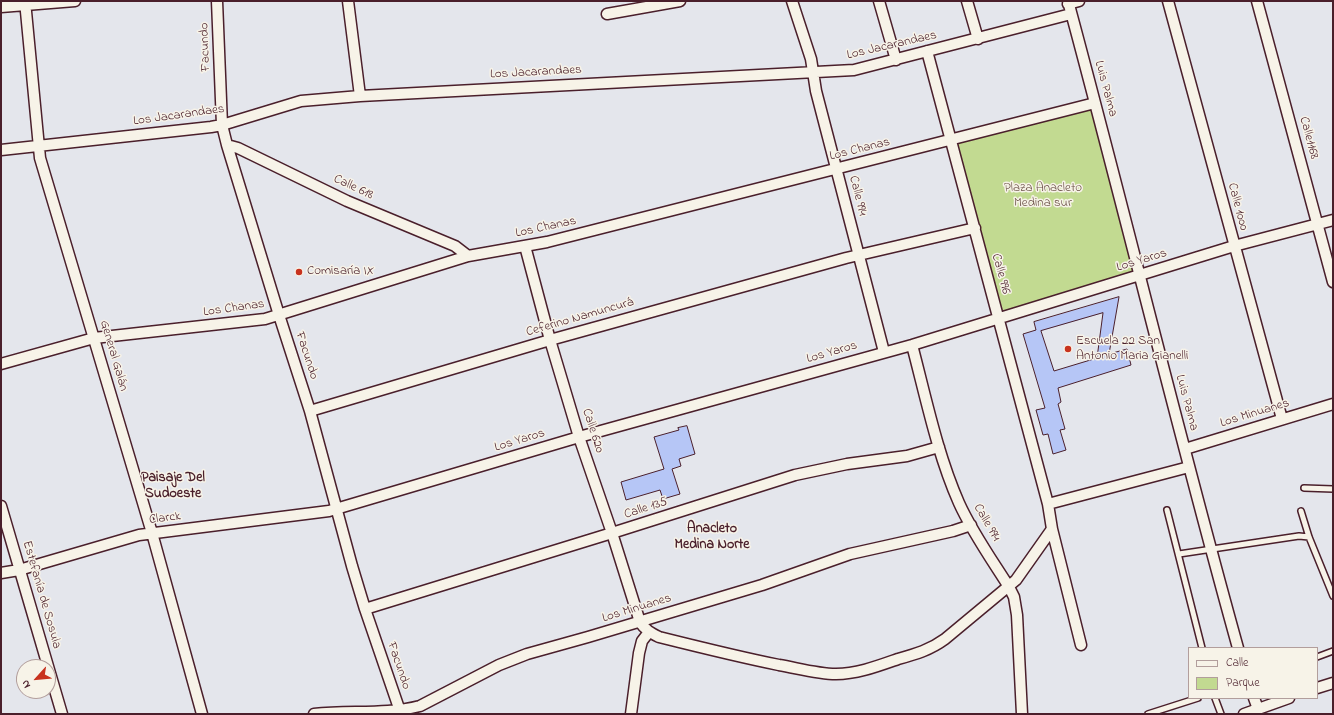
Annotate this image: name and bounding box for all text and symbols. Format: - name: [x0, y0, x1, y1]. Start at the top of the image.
- street label: Facundo: [197, 22, 215, 72]
- street label: Los Jacarandaes: [846, 28, 938, 64]
- street label: Luis Palma: [1090, 59, 1120, 119]
- street label: Los Jacarandaes: [490, 63, 582, 83]
- street label: Los Jacarandaes: [132, 102, 226, 130]
- street label: Calle1168: [1295, 115, 1321, 161]
- street label: Los Chanas: [828, 135, 892, 165]
- street label: Calle 618: [331, 172, 375, 204]
- street label: Calle 994: [844, 174, 870, 218]
- park label: Plaza Anacleto Medina sur: [1004, 181, 1082, 212]
- street label: Calle 1000: [1223, 182, 1251, 232]
- street label: Los Chanas: [514, 214, 578, 242]
- street label: Los Yaros: [1115, 246, 1169, 276]
- street label: Calle 996: [987, 252, 1013, 296]
- place label: Comisaría IX: [307, 264, 374, 280]
- marker: Comisaría IX: [294, 267, 304, 277]
- street label: Ceferino Namuncurá: [524, 295, 636, 341]
- street label: Los Chanas: [202, 297, 266, 321]
- street label: General Galán: [95, 319, 131, 393]
- street label: Facundo: [291, 330, 321, 382]
- place label: Escuela 22 San Antonio Maria Gianelli: [1076, 334, 1188, 365]
- street label: Los Yaros: [805, 338, 859, 368]
- marker: Escuela 22 San Antonio Maria Gianelli: [1063, 344, 1073, 354]
- street label: Luis Palma: [1171, 373, 1201, 433]
- street label: Los Minuanes: [1219, 396, 1291, 432]
- street label: Calle 620: [578, 407, 606, 455]
- street label: Los Yaros: [493, 426, 547, 456]
- district label: Paisaje Del Sudoeste: [141, 471, 205, 504]
- street label: Calle 135: [622, 495, 670, 523]
- street label: Calle 994: [969, 501, 1003, 545]
- street label: Clarck: [148, 509, 182, 529]
- district label: Anacleto Medina Norte: [674, 522, 750, 554]
- street label: Estefanía de Sosula: [18, 539, 64, 651]
- street label: Los Minuanes: [601, 591, 673, 627]
- street label: Facundo: [383, 640, 413, 692]
- legend: [1188, 647, 1318, 699]
- text: Calle: [1226, 654, 1248, 672]
- north arrow: [16, 659, 56, 699]
- text: Parque: [1226, 674, 1260, 692]
- text: N: [17, 677, 35, 691]

